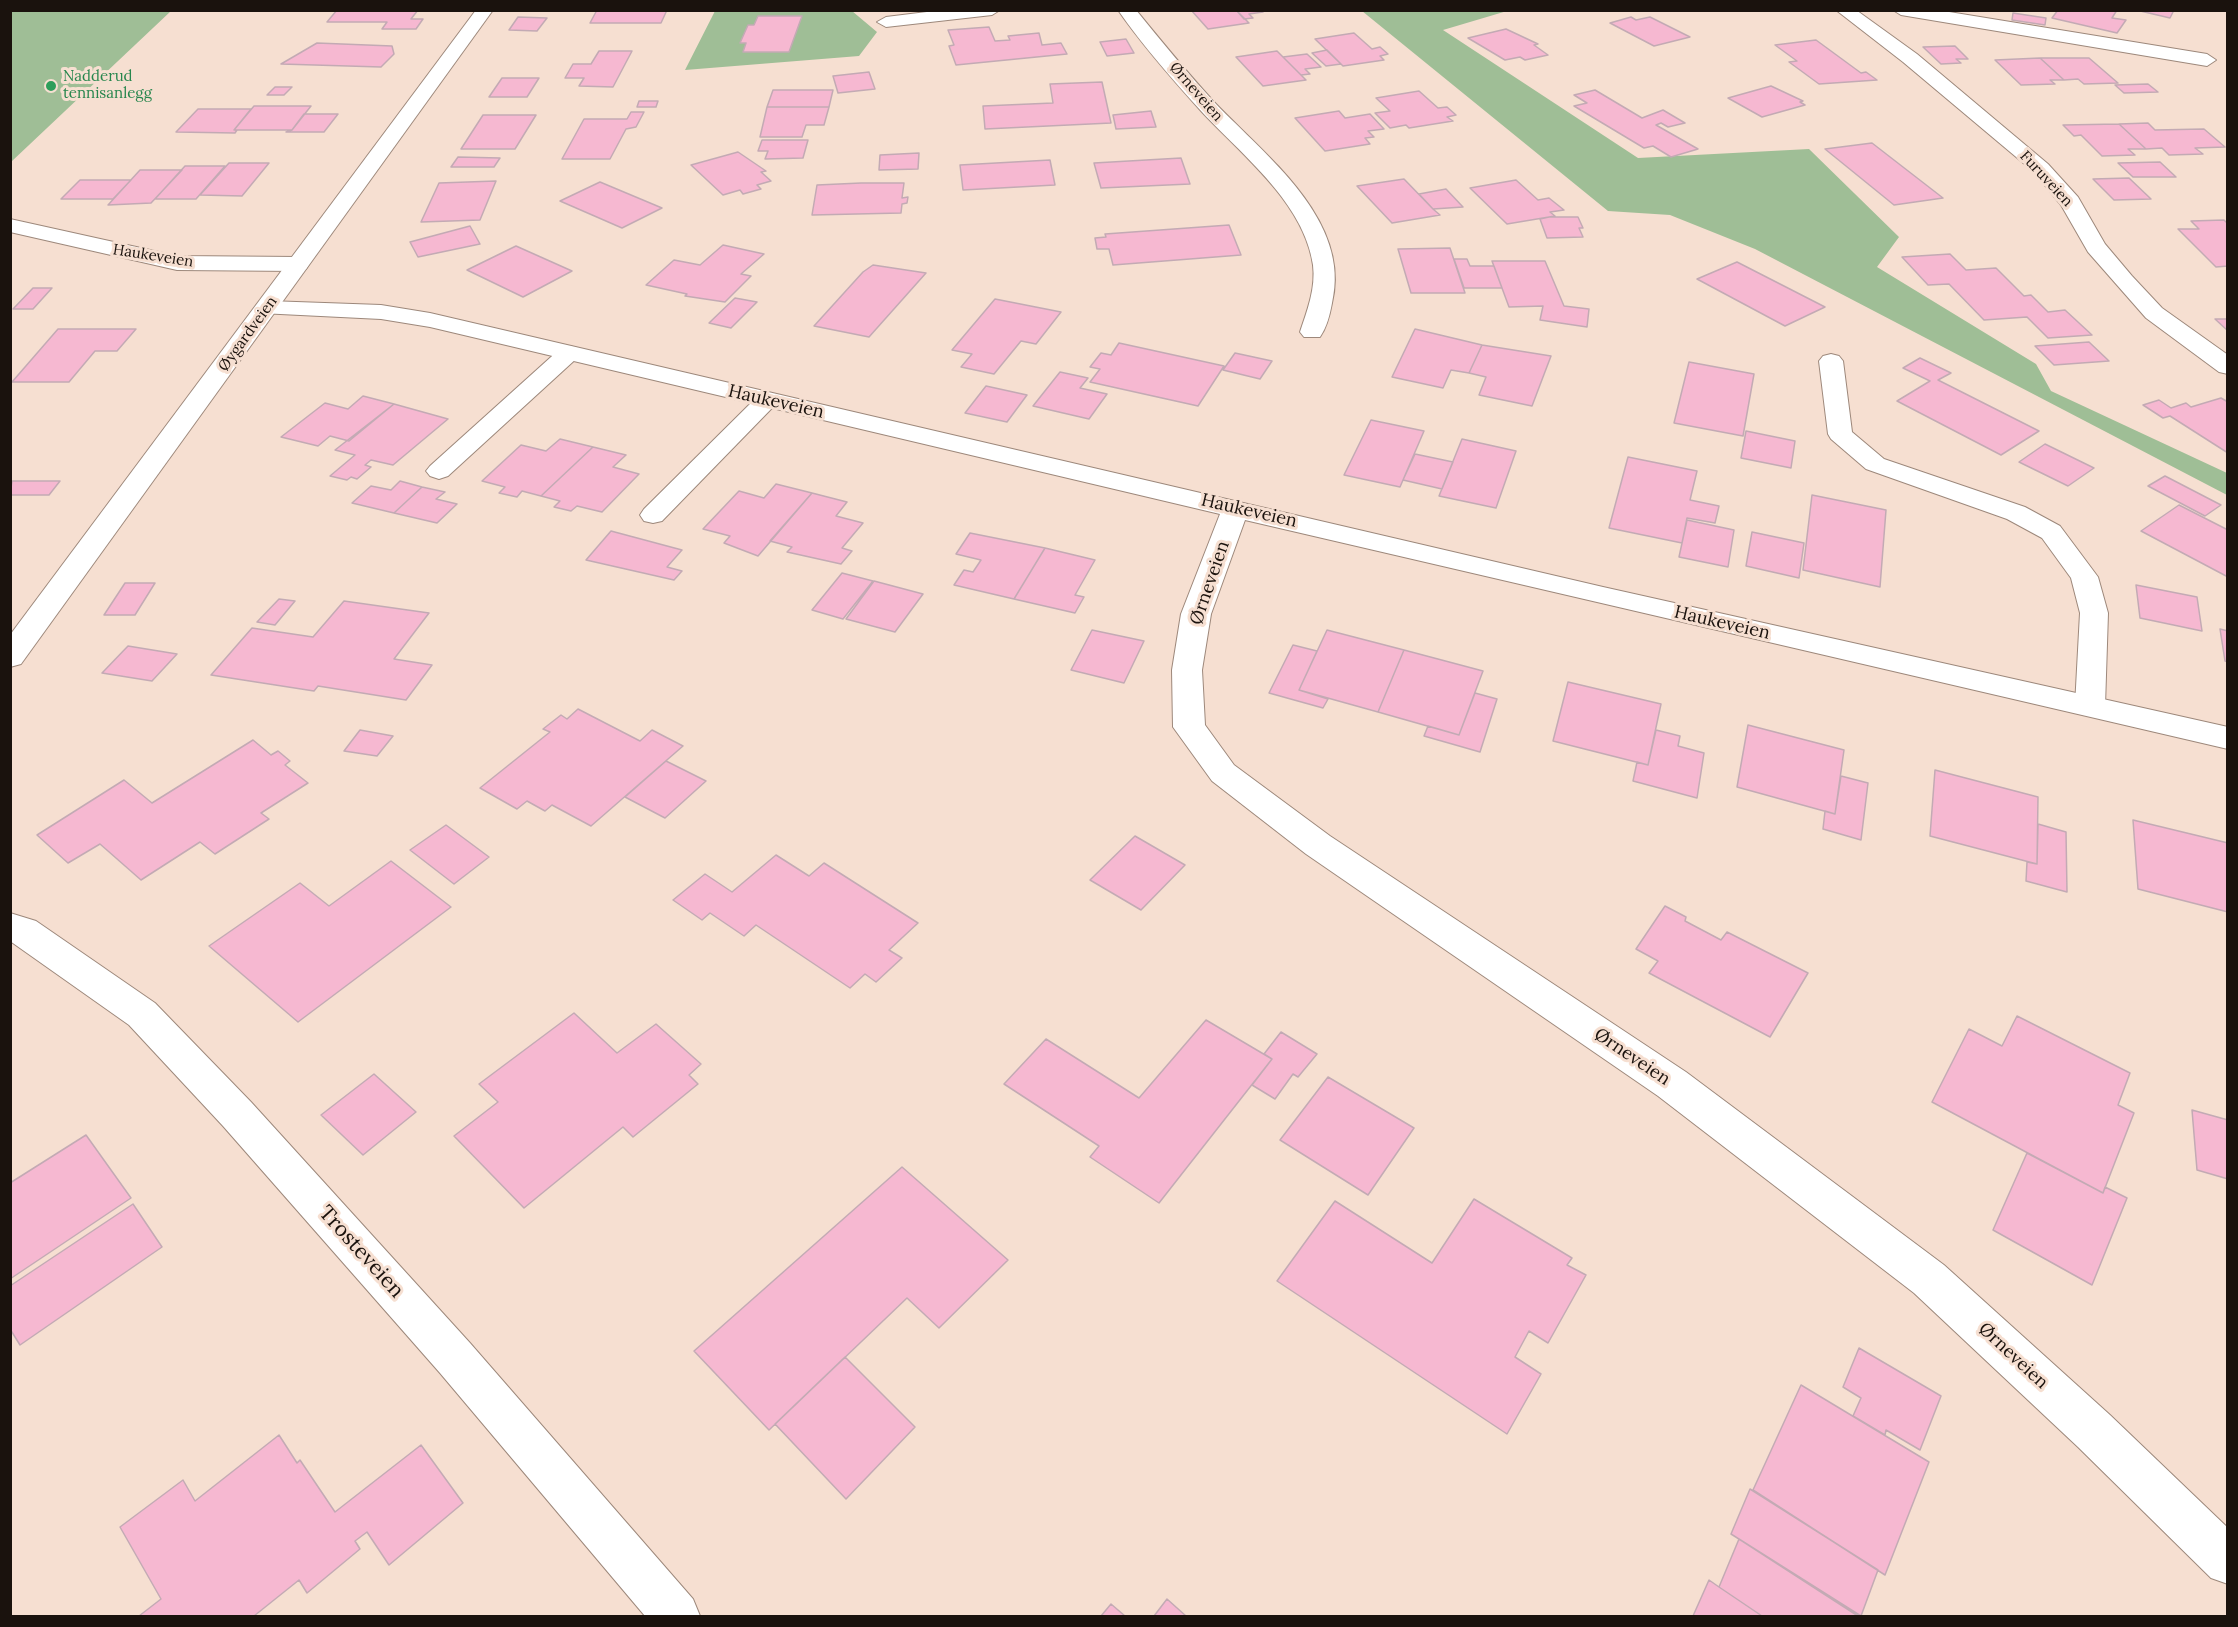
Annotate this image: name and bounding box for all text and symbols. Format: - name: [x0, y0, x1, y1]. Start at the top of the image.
- street label: Ørneveien: [1165, 59, 1227, 125]
- place label: Nadderud tennisanlegg: [63, 68, 152, 103]
- marker: Nadderud tennisanlegg: [44, 79, 58, 93]
- street label: Furuveien: [2016, 147, 2076, 211]
- street label: Haukeveien: [111, 241, 195, 271]
- street label: Øygardveien: [215, 293, 281, 375]
- street label: Haukeveien: [726, 381, 826, 423]
- street label: Haukeveien: [1199, 490, 1299, 532]
- street label: Ørneveien: [1186, 538, 1234, 628]
- street label: Haukeveien: [1672, 602, 1772, 644]
- street label: Ørneveien: [1590, 1024, 1674, 1090]
- street label: Trosteveien: [313, 1201, 409, 1303]
- street label: Ørneveien: [1974, 1318, 2052, 1394]

